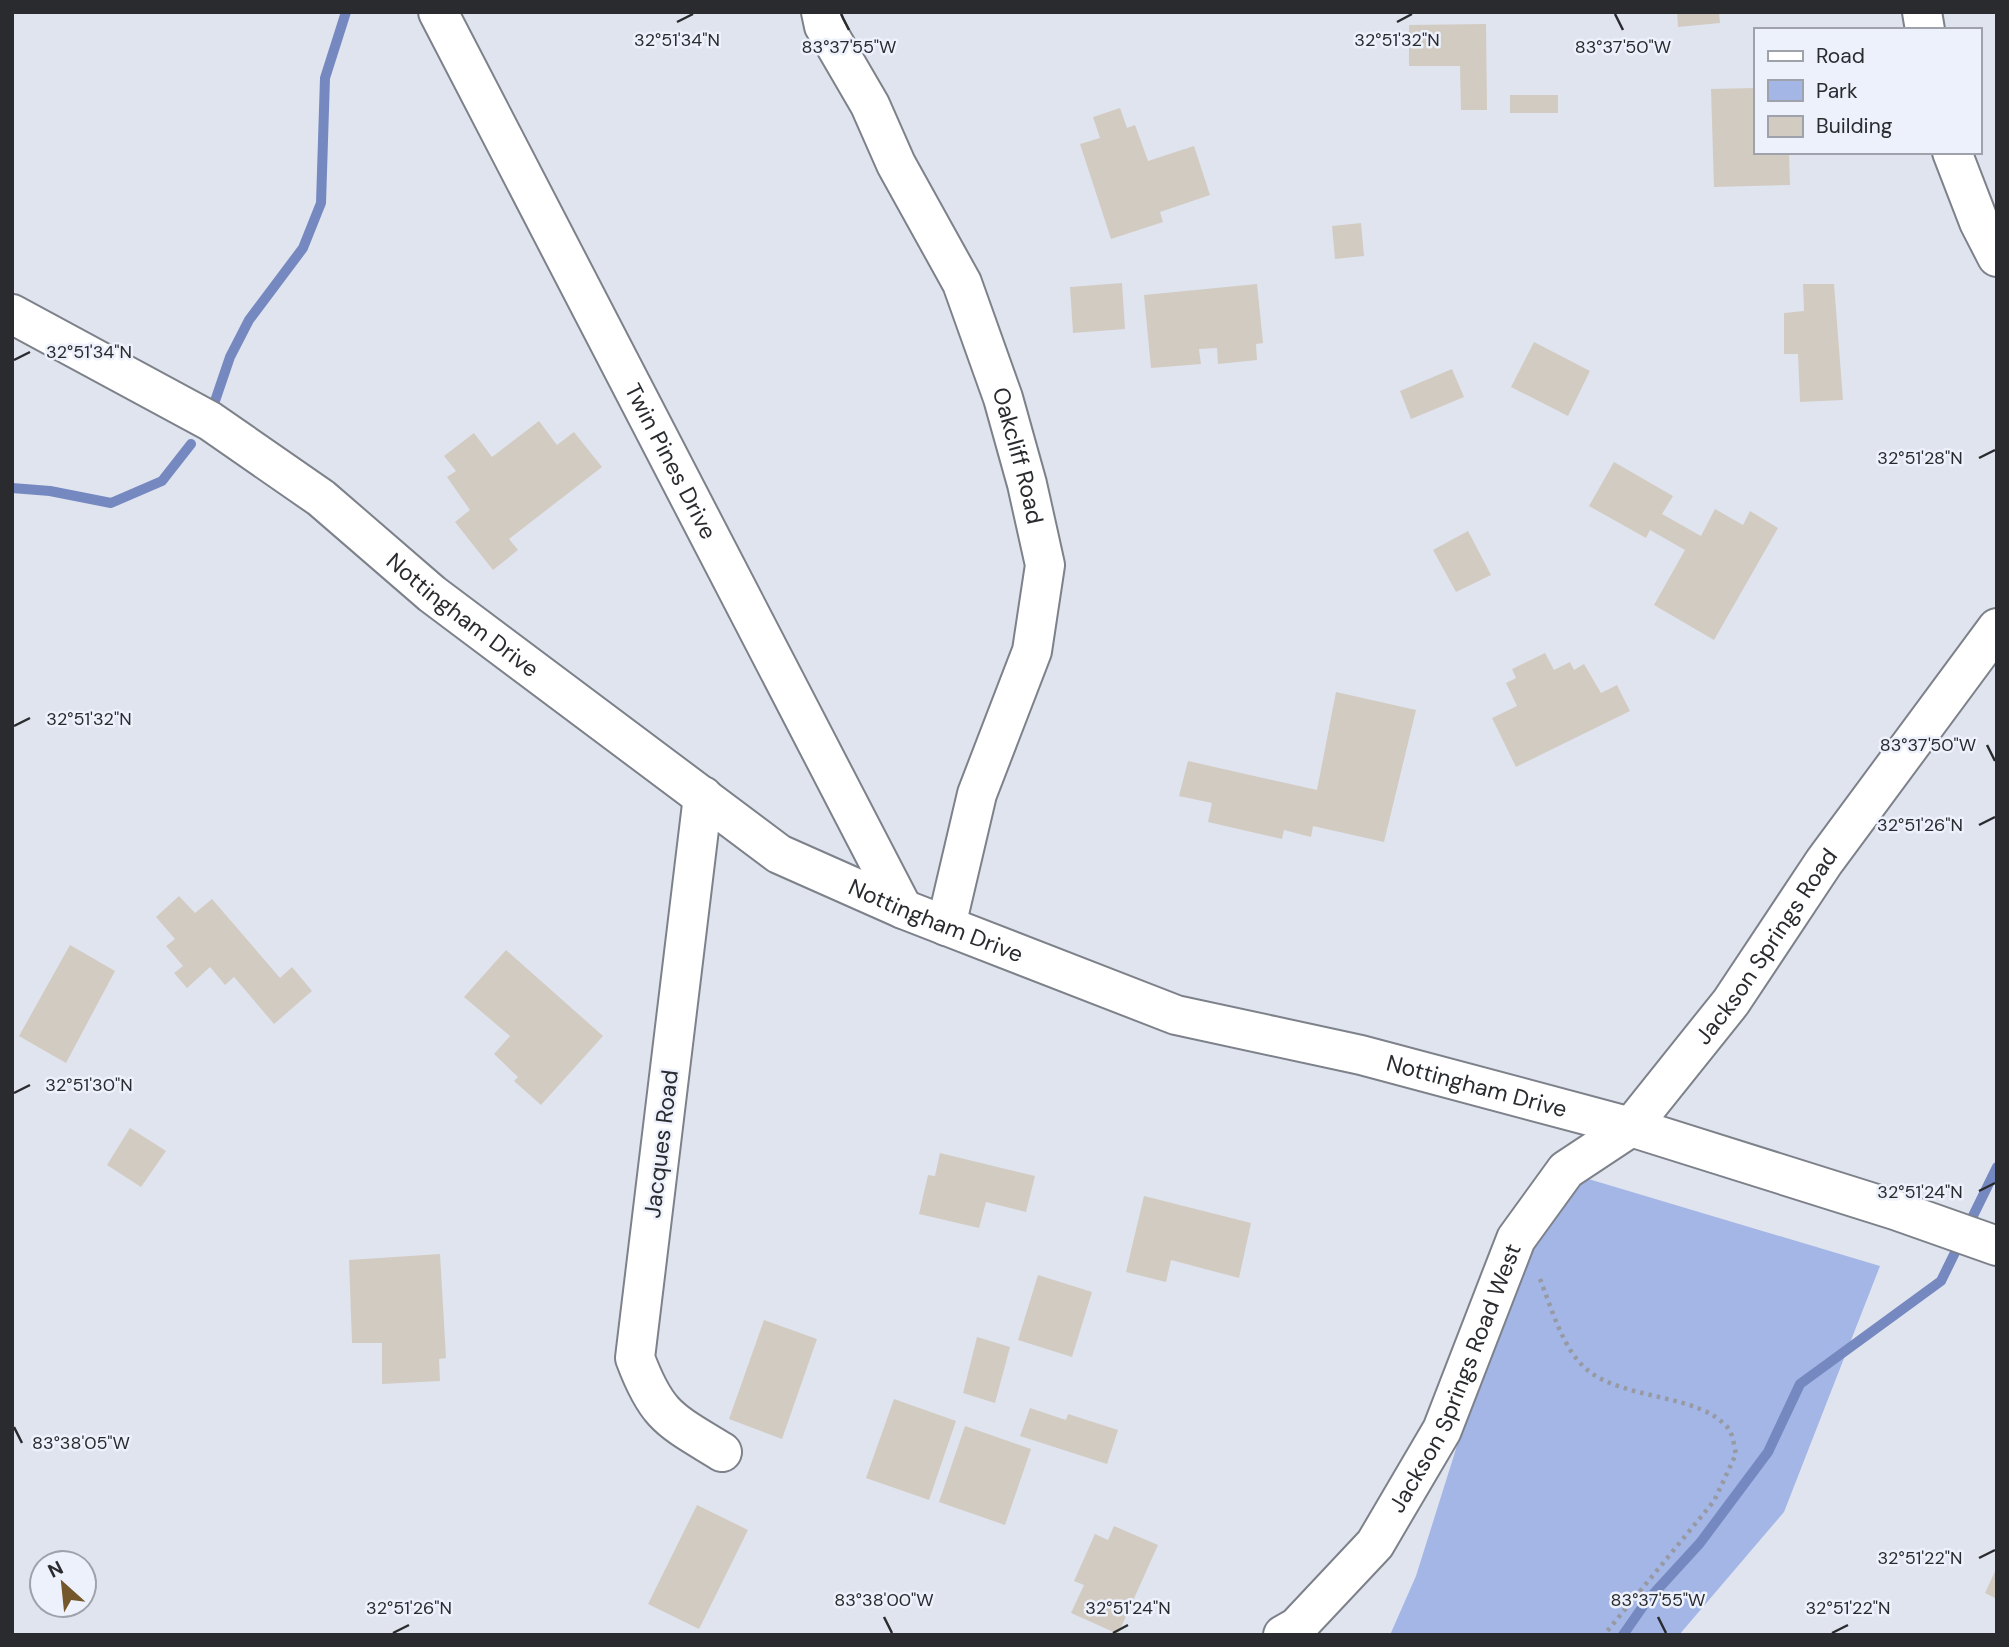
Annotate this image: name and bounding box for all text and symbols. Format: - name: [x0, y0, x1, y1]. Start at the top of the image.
- text: 32°51'34"N: [634, 28, 720, 52]
- text: 32°51'32"N: [1354, 28, 1440, 52]
- legend: [1754, 28, 1981, 154]
- text: 83°37'55"W: [802, 35, 896, 59]
- text: 83°37'50"W: [1575, 35, 1671, 59]
- text: Road: [1816, 42, 1865, 70]
- text: Park: [1816, 77, 1858, 105]
- text: Building: [1816, 112, 1893, 140]
- text: 32°51'34"N: [46, 340, 132, 364]
- street label: Twin Pines Drive: [618, 378, 724, 544]
- street label: Oakcliff Road: [985, 383, 1050, 527]
- text: 32°51'28"N: [1877, 446, 1963, 470]
- street label: Nottingham Drive: [380, 546, 545, 684]
- text: 32°51'32"N: [46, 707, 132, 731]
- text: 83°37'50"W: [1880, 733, 1976, 757]
- text: 32°51'26"N: [1877, 813, 1963, 837]
- street label: Jackson Springs Road: [1688, 842, 1844, 1051]
- street label: Nottingham Drive: [844, 872, 1027, 969]
- street label: Nottingham Drive: [1383, 1047, 1570, 1124]
- street label: Jacques Road: [637, 1068, 685, 1220]
- text: 32°51'30"N: [45, 1073, 133, 1097]
- text: 32°51'24"N: [1877, 1180, 1963, 1204]
- street label: Jackson Springs Road West: [1382, 1239, 1528, 1518]
- text: 83°38'05"W: [32, 1431, 130, 1455]
- text: 32°51'22"N: [1877, 1546, 1963, 1570]
- north arrow: [28, 1549, 98, 1619]
- text: N: [44, 1555, 67, 1584]
- text: 83°38'00"W: [834, 1588, 934, 1612]
- text: 83°37'55"W: [1611, 1588, 1705, 1612]
- text: 32°51'26"N: [366, 1596, 452, 1620]
- text: 32°51'24"N: [1085, 1596, 1171, 1620]
- text: 32°51'22"N: [1805, 1596, 1891, 1620]

